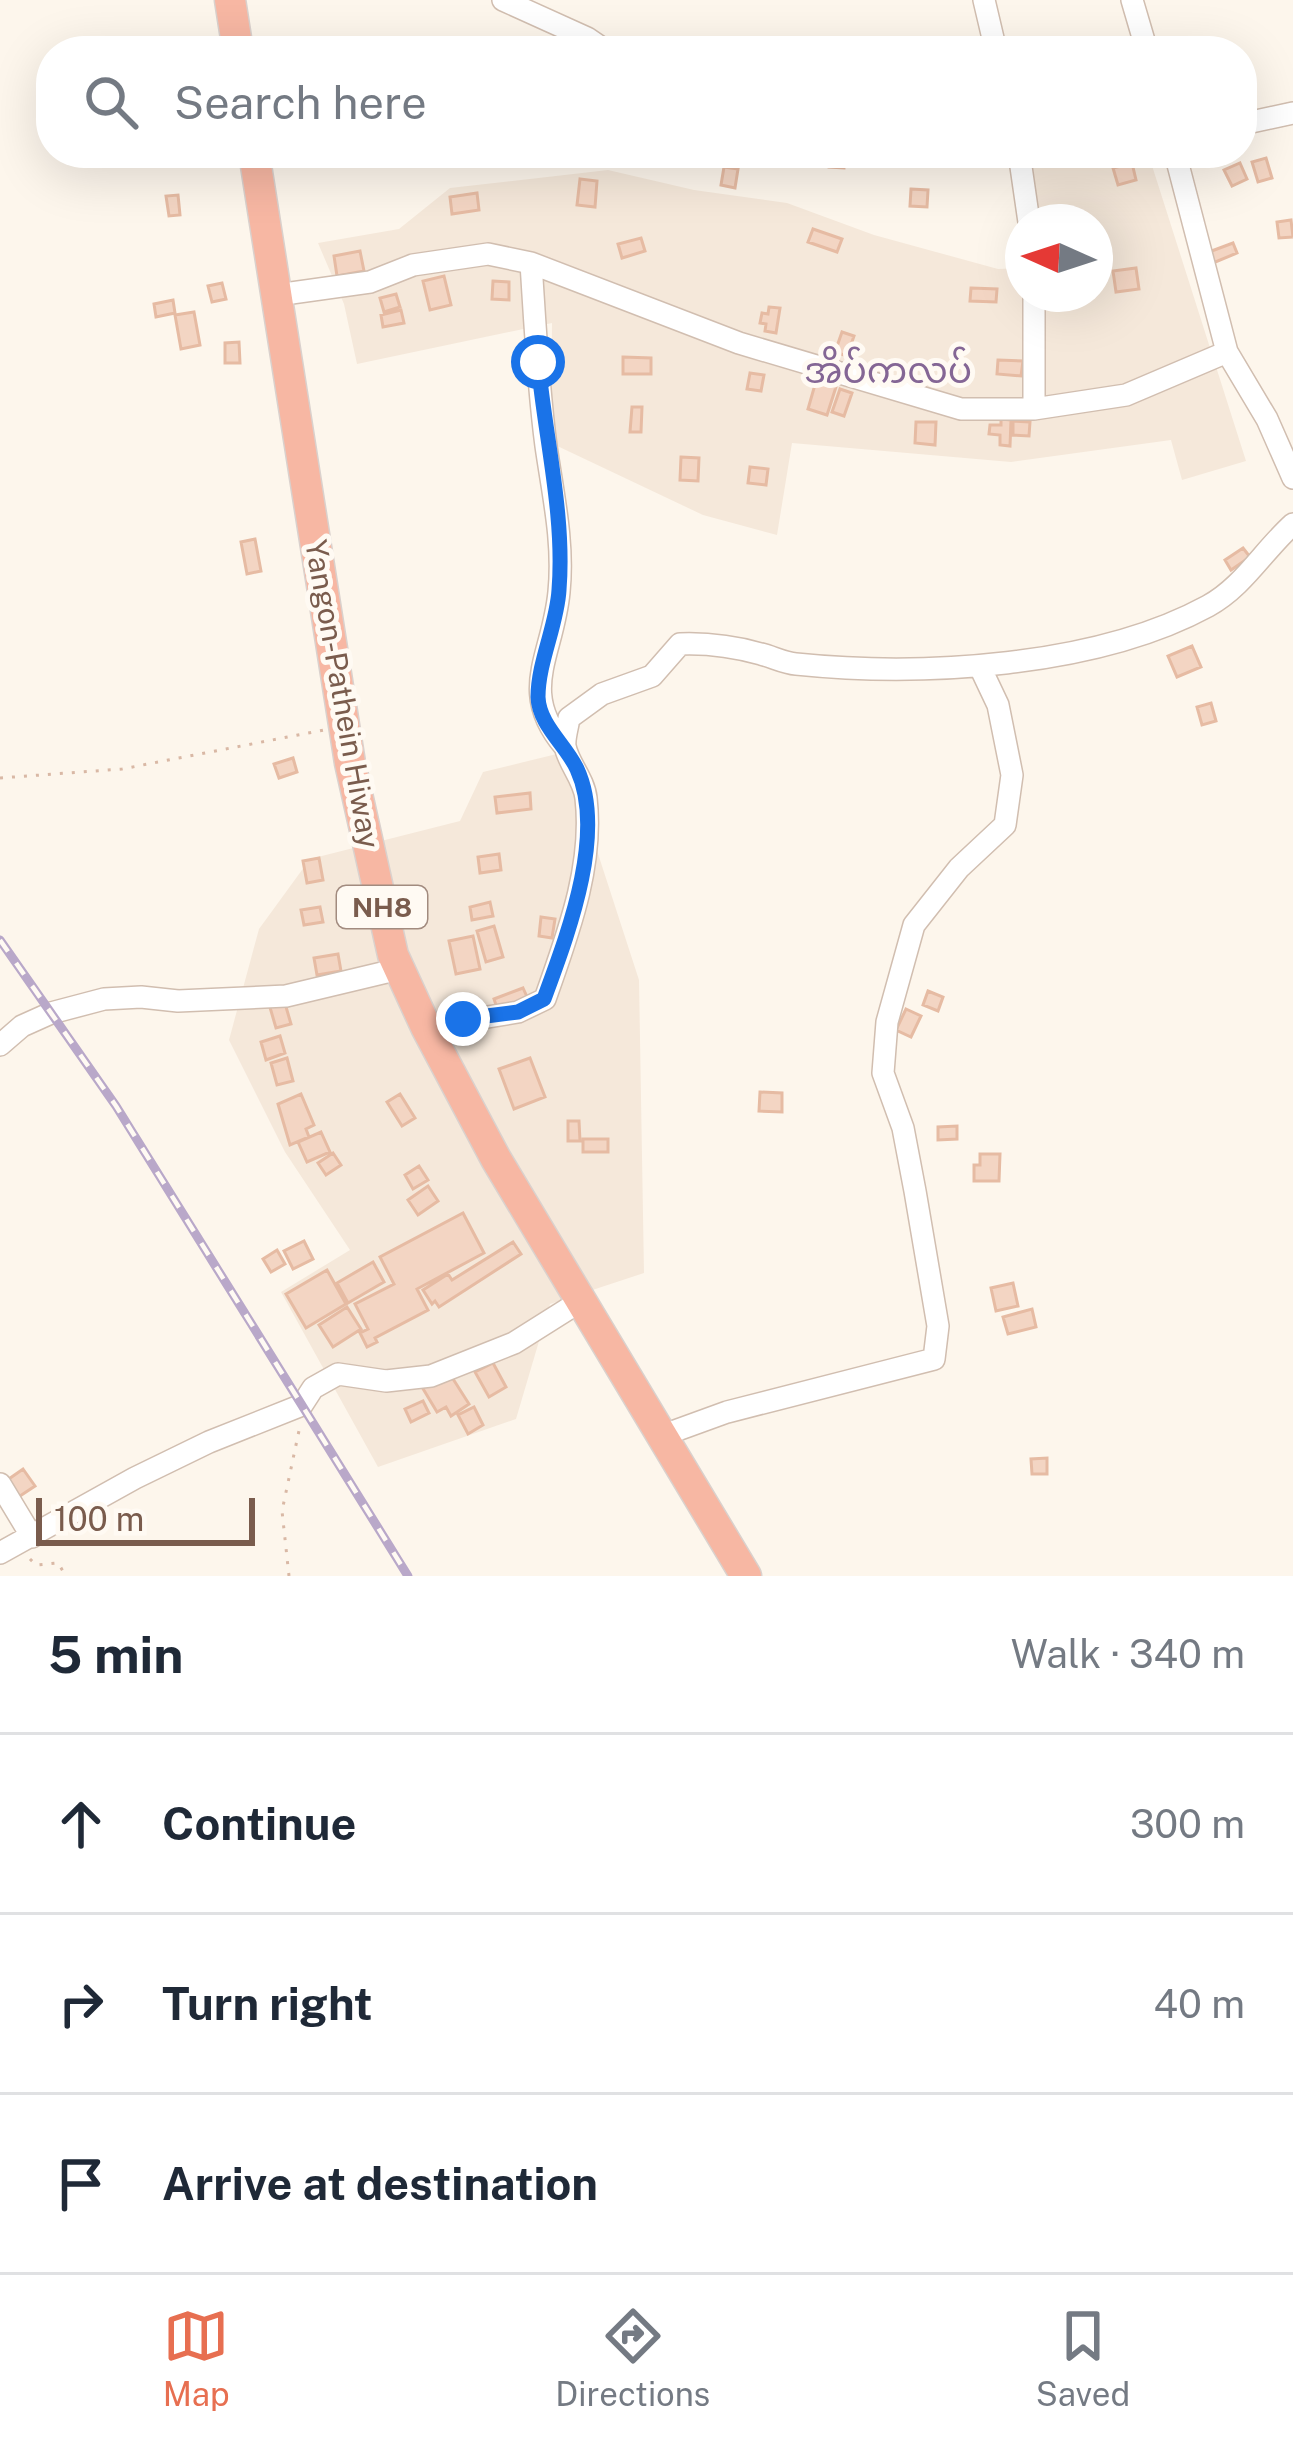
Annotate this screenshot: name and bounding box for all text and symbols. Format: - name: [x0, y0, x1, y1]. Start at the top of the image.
- search box: [36, 36, 1257, 168]
- icon: search: [78, 69, 144, 135]
- text: Search here: [174, 76, 427, 129]
- north arrow: [1005, 204, 1113, 312]
- route start: [511, 335, 565, 389]
- district label: အိပ်ကလပ်: [804, 346, 972, 391]
- street label: Yangon-Pathein Hiway: [298, 537, 388, 851]
- road number: NH8: [337, 886, 427, 928]
- route end: [436, 992, 490, 1046]
- scale bar: [36, 1492, 255, 1545]
- text: 100 m: [54, 1500, 144, 1538]
- text: 5 min: [48, 1625, 184, 1684]
- text: Walk · 340 m: [1011, 1631, 1245, 1677]
- icon: ahead: [48, 1791, 114, 1857]
- text: Continue: [162, 1797, 356, 1850]
- text: 300 m: [1130, 1801, 1245, 1847]
- icon: right: [48, 1971, 114, 2037]
- text: Turn right: [162, 1977, 373, 2030]
- text: 40 m: [1153, 1981, 1245, 2027]
- icon: arrive: [48, 2151, 114, 2217]
- text: Arrive at destination: [162, 2157, 598, 2210]
- tab: Map: [163, 2303, 230, 2413]
- tab: Directions: [555, 2303, 710, 2413]
- tab: Saved: [1036, 2303, 1130, 2413]

